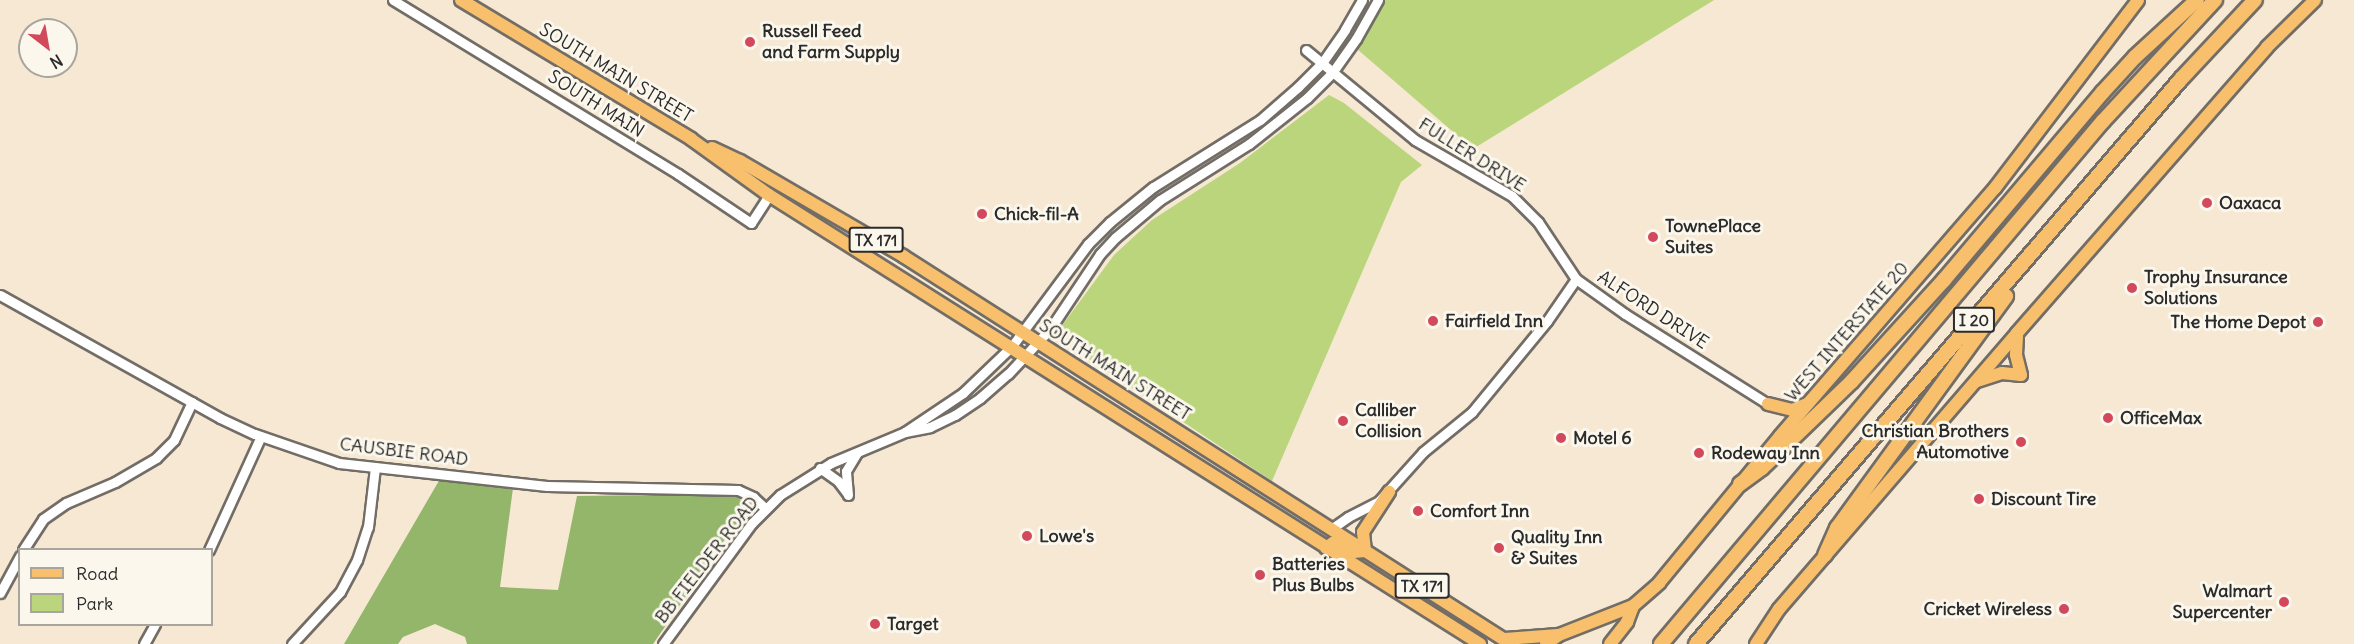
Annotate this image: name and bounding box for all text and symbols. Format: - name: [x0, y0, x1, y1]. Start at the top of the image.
- north arrow: [18, 18, 78, 78]
- street label: SOUTH MAIN STREET: [535, 19, 697, 127]
- place label: Russell Feed and Farm Supply: [762, 21, 900, 63]
- marker: Russell Feed and Farm Supply: [743, 35, 757, 49]
- text: N: [46, 50, 66, 73]
- street label: SOUTH MAIN: [544, 66, 648, 142]
- street label: FULLER DRIVE: [1414, 113, 1530, 197]
- place label: Oaxaca: [2219, 192, 2281, 214]
- marker: Oaxaca: [2200, 196, 2214, 210]
- place label: Chick-fil-A: [994, 203, 1079, 225]
- marker: Chick-fil-A: [975, 207, 989, 221]
- place label: TownePlace Suites: [1665, 216, 1761, 258]
- road number: TX 171: [848, 227, 904, 253]
- marker: TownePlace Suites: [1646, 230, 1660, 244]
- street label: WEST INTERSTATE 20: [1781, 258, 1913, 406]
- street label: ALFORD DRIVE: [1594, 266, 1712, 354]
- place label: Trophy Insurance Solutions: [2144, 267, 2288, 310]
- marker: Trophy Insurance Solutions: [2125, 281, 2139, 295]
- road number: I 20: [1952, 307, 1996, 333]
- place label: Fairfield Inn: [1445, 310, 1543, 332]
- place label: The Home Depot: [2171, 311, 2306, 333]
- street label: SOUTH MAIN STREET: [1035, 314, 1195, 426]
- marker: Fairfield Inn: [1426, 314, 1440, 328]
- marker: The Home Depot: [2311, 315, 2325, 329]
- place label: Calliber Collision: [1355, 400, 1422, 442]
- place label: OfficeMax: [2120, 407, 2202, 429]
- marker: OfficeMax: [2101, 411, 2115, 425]
- marker: Calliber Collision: [1336, 414, 1350, 428]
- place label: Christian Brothers Automotive: [1861, 421, 2009, 464]
- place label: Motel 6: [1573, 427, 1632, 449]
- marker: Motel 6: [1554, 431, 1568, 445]
- street label: CAUSBIE ROAD: [338, 433, 470, 471]
- marker: Christian Brothers Automotive: [2014, 435, 2028, 449]
- place label: Rodeway Inn: [1711, 442, 1820, 464]
- marker: Rodeway Inn: [1692, 446, 1706, 460]
- place label: Discount Tire: [1991, 488, 2096, 510]
- street label: BB FIELDER ROAD: [651, 492, 763, 628]
- marker: Discount Tire: [1972, 492, 1986, 506]
- place label: Comfort Inn: [1430, 500, 1530, 522]
- marker: Comfort Inn: [1411, 504, 1425, 518]
- place label: Lowe's: [1039, 525, 1094, 547]
- place label: Quality Inn & Suites: [1511, 527, 1602, 570]
- marker: Lowe's: [1020, 529, 1034, 543]
- marker: Quality Inn & Suites: [1492, 541, 1506, 555]
- legend: [18, 548, 213, 626]
- place label: Batteries Plus Bulbs: [1272, 554, 1354, 596]
- text: Road: [76, 562, 118, 585]
- marker: Batteries Plus Bulbs: [1253, 568, 1267, 582]
- road number: TX 171: [1394, 573, 1450, 599]
- place label: Walmart Supercenter: [2173, 581, 2272, 624]
- text: Park: [76, 592, 113, 615]
- marker: Walmart Supercenter: [2277, 595, 2291, 609]
- place label: Cricket Wireless: [1924, 598, 2052, 620]
- marker: Cricket Wireless: [2057, 602, 2071, 616]
- place label: Target: [887, 613, 938, 635]
- marker: Target: [868, 617, 882, 631]

